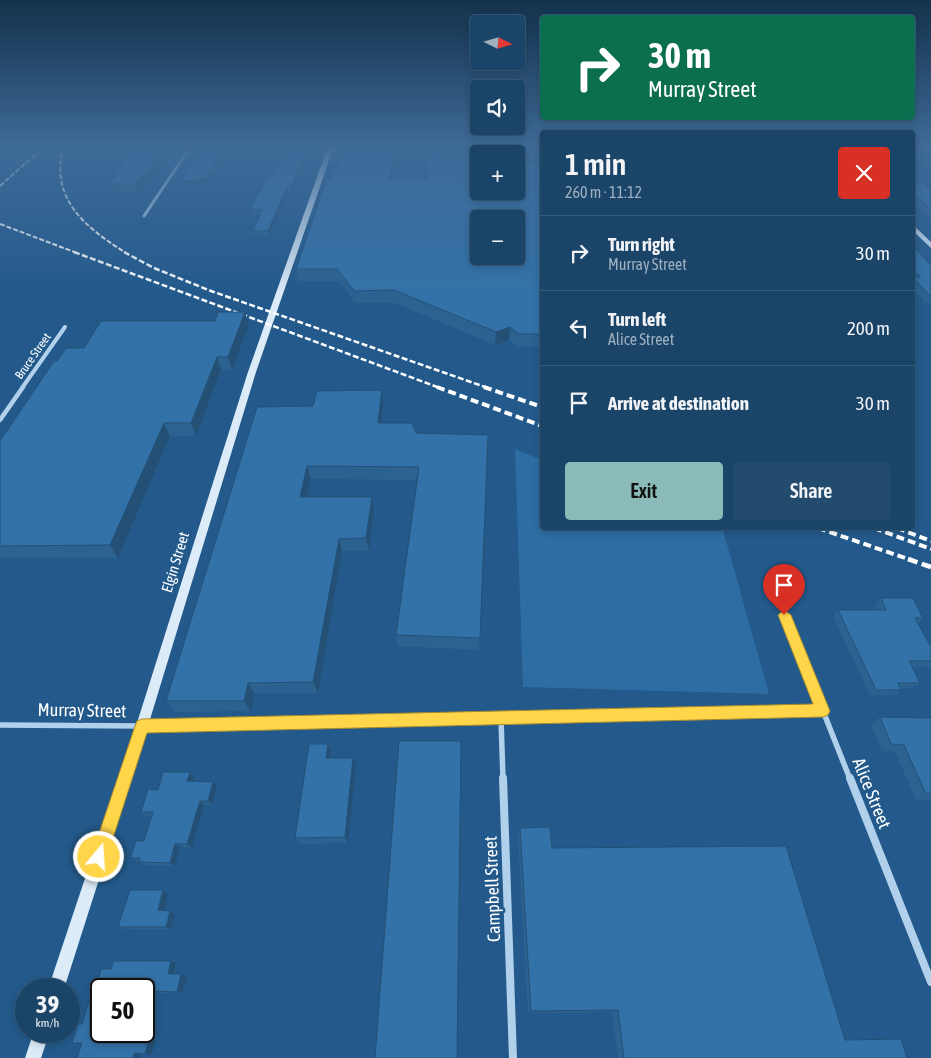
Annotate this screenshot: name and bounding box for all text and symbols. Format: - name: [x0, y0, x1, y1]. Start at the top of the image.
- north arrow: [470, 15, 525, 70]
- map controls: [470, 15, 525, 265]
- icon: right: [565, 35, 630, 100]
- text: 30 m: [648, 35, 711, 75]
- text: Murray Street: [648, 76, 756, 102]
- button: sound: [470, 80, 525, 135]
- button: +: [470, 145, 525, 200]
- text: 1 min: [565, 147, 626, 181]
- button: close: [838, 147, 890, 199]
- text: 260 m · 11:12: [565, 183, 642, 201]
- button: −: [470, 210, 525, 265]
- text: Turn right: [608, 233, 675, 255]
- icon: right: [565, 239, 593, 267]
- text: 30 m: [856, 242, 890, 264]
- text: Murray Street: [608, 255, 687, 273]
- text: Turn left: [608, 308, 666, 330]
- icon: left: [565, 314, 593, 342]
- text: 200 m: [847, 317, 890, 339]
- street label: Bruce Street: [12, 330, 54, 382]
- text: Alice Street: [608, 330, 674, 348]
- icon: arrive: [565, 389, 593, 417]
- text: Arrive at destination: [608, 392, 749, 414]
- text: 30 m: [856, 392, 890, 414]
- button: Exit: [565, 462, 723, 520]
- button: Share: [733, 462, 890, 520]
- street label: Elgin Street: [158, 530, 192, 594]
- pin: [763, 564, 805, 615]
- icon: arrive: [770, 571, 798, 599]
- street label: Murray Street: [37, 699, 127, 721]
- street label: Alice Street: [848, 755, 896, 831]
- position arrow: [72, 830, 124, 882]
- street label: Campbell Street: [480, 836, 504, 942]
- speed limit sign: 50: [90, 978, 155, 1043]
- text: 39: [36, 990, 59, 1018]
- text: km/h: [36, 1016, 59, 1030]

